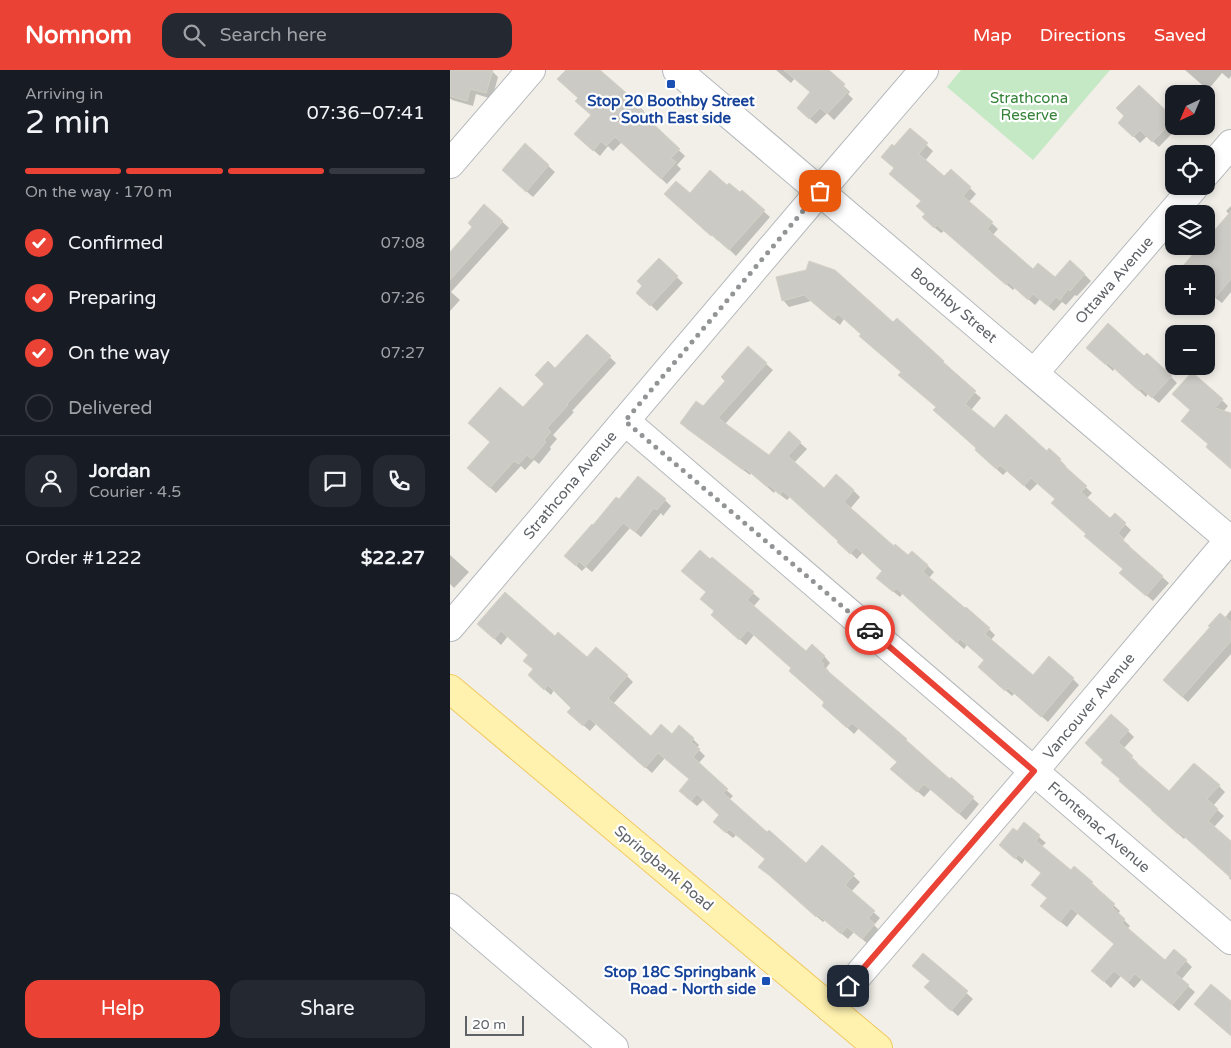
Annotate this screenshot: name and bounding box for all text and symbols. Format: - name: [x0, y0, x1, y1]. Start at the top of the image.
- search box: [162, 13, 512, 58]
- text: Nomnom: [25, 21, 132, 50]
- icon: search: [180, 21, 208, 49]
- text: Search here: [220, 24, 327, 46]
- text: Map: [973, 24, 1012, 46]
- text: Directions: [1040, 24, 1126, 46]
- text: Saved: [1154, 24, 1206, 46]
- marker: Stop 20 Boothby Street - South East side: [665, 78, 677, 90]
- text: Arriving in: [25, 84, 103, 104]
- north arrow: [1165, 85, 1215, 135]
- map controls: [1165, 85, 1215, 375]
- park label: Strathcona Reserve: [990, 89, 1068, 124]
- place label: Stop 20 Boothby Street - South East side: [587, 92, 755, 127]
- text: 07:36–07:41: [307, 102, 425, 124]
- text: 2 min: [25, 104, 110, 142]
- button: locate: [1165, 145, 1215, 195]
- pin: [799, 170, 841, 212]
- icon: bag: [806, 177, 834, 205]
- text: On the way · 170 m: [25, 182, 172, 202]
- button: layers: [1165, 205, 1215, 255]
- icon: check: [25, 229, 53, 257]
- text: Confirmed: [68, 232, 163, 254]
- text: 07:08: [381, 233, 425, 253]
- street label: Ottawa Avenue: [1071, 233, 1157, 327]
- street label: Boothby Street: [907, 264, 1001, 347]
- button: +: [1165, 265, 1215, 315]
- icon: check: [25, 284, 53, 312]
- text: Preparing: [68, 287, 157, 309]
- text: 07:26: [381, 288, 425, 308]
- button: −: [1165, 325, 1215, 375]
- icon: check: [25, 339, 53, 367]
- text: On the way: [68, 342, 170, 364]
- text: 07:27: [381, 343, 425, 363]
- text: Delivered: [68, 397, 153, 419]
- street label: Strathcona Avenue: [519, 427, 621, 543]
- button: person: [25, 455, 77, 507]
- button: chat: [309, 455, 361, 507]
- button: phone: [373, 455, 425, 507]
- text: Jordan: [89, 460, 151, 482]
- text: Courier · 4.5: [89, 482, 181, 502]
- text: Order #1222: [25, 547, 142, 569]
- text: $22.27: [361, 547, 425, 569]
- courier: [845, 605, 895, 655]
- icon: car: [856, 616, 884, 644]
- street label: Vancouver Avenue: [1039, 649, 1139, 763]
- street label: Frontenac Avenue: [1044, 778, 1154, 876]
- street label: Springbank Road: [611, 821, 717, 915]
- place label: Stop 18C Springbank Road - North side: [604, 963, 756, 998]
- pin: [827, 965, 869, 1007]
- icon: home: [834, 972, 862, 1000]
- marker: Stop 18C Springbank Road - North side: [760, 975, 772, 987]
- button: Help: [25, 980, 220, 1038]
- button: Share: [230, 980, 425, 1038]
- scale bar: [465, 1013, 524, 1036]
- text: 20 m: [472, 1016, 506, 1033]

